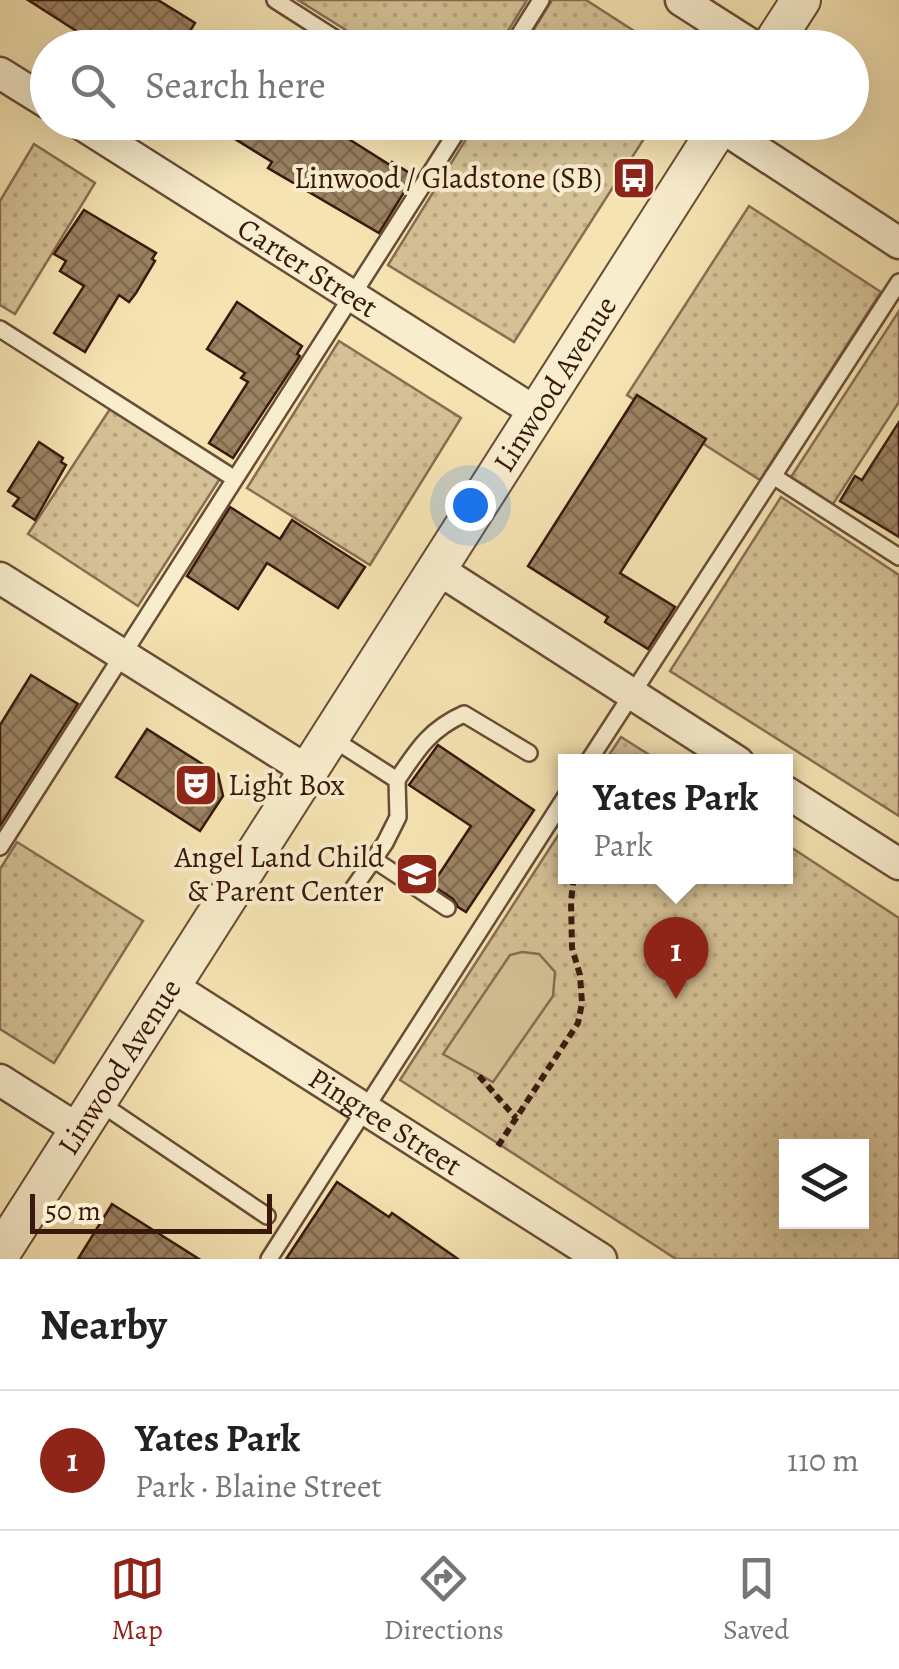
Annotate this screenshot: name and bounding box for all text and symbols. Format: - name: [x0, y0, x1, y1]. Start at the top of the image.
- search box: [30, 30, 869, 140]
- icon: search: [65, 58, 120, 113]
- text: Search here: [145, 59, 326, 111]
- bus stop icon: Linwood / Gladstone (SB): [611, 155, 657, 201]
- place label: Linwood / Gladstone (SB): [294, 158, 602, 198]
- street label: Carter Street: [230, 208, 386, 327]
- street label: Linwood Avenue: [484, 288, 626, 480]
- your location: [445, 480, 496, 531]
- popup: [558, 754, 793, 884]
- theatre icon: Light Box: [173, 762, 219, 808]
- place label: Light Box: [228, 765, 345, 805]
- text: Yates Park: [593, 771, 758, 823]
- text: Park: [593, 823, 653, 867]
- place label: Angel Land Child & Parent Center: [174, 837, 385, 911]
- school or university icon: Angel Land Child & Parent Center: [394, 851, 440, 897]
- pin: 1: [644, 916, 708, 999]
- street label: Linwood Avenue: [48, 971, 190, 1163]
- street label: Pingree Street: [301, 1058, 469, 1185]
- map controls: [779, 1139, 869, 1229]
- button: layers: [779, 1139, 869, 1229]
- scale bar: [30, 1189, 272, 1234]
- text: 50 m: [45, 1192, 101, 1230]
- text: Nearby: [40, 1296, 167, 1353]
- text: Yates Park: [135, 1412, 300, 1464]
- text: 1: [67, 1438, 78, 1482]
- text: 110 m: [787, 1438, 859, 1482]
- text: Park · Blaine Street: [135, 1464, 382, 1508]
- tab: Map: [110, 1551, 165, 1649]
- tab: Directions: [384, 1551, 504, 1649]
- tab: Saved: [723, 1551, 789, 1649]

